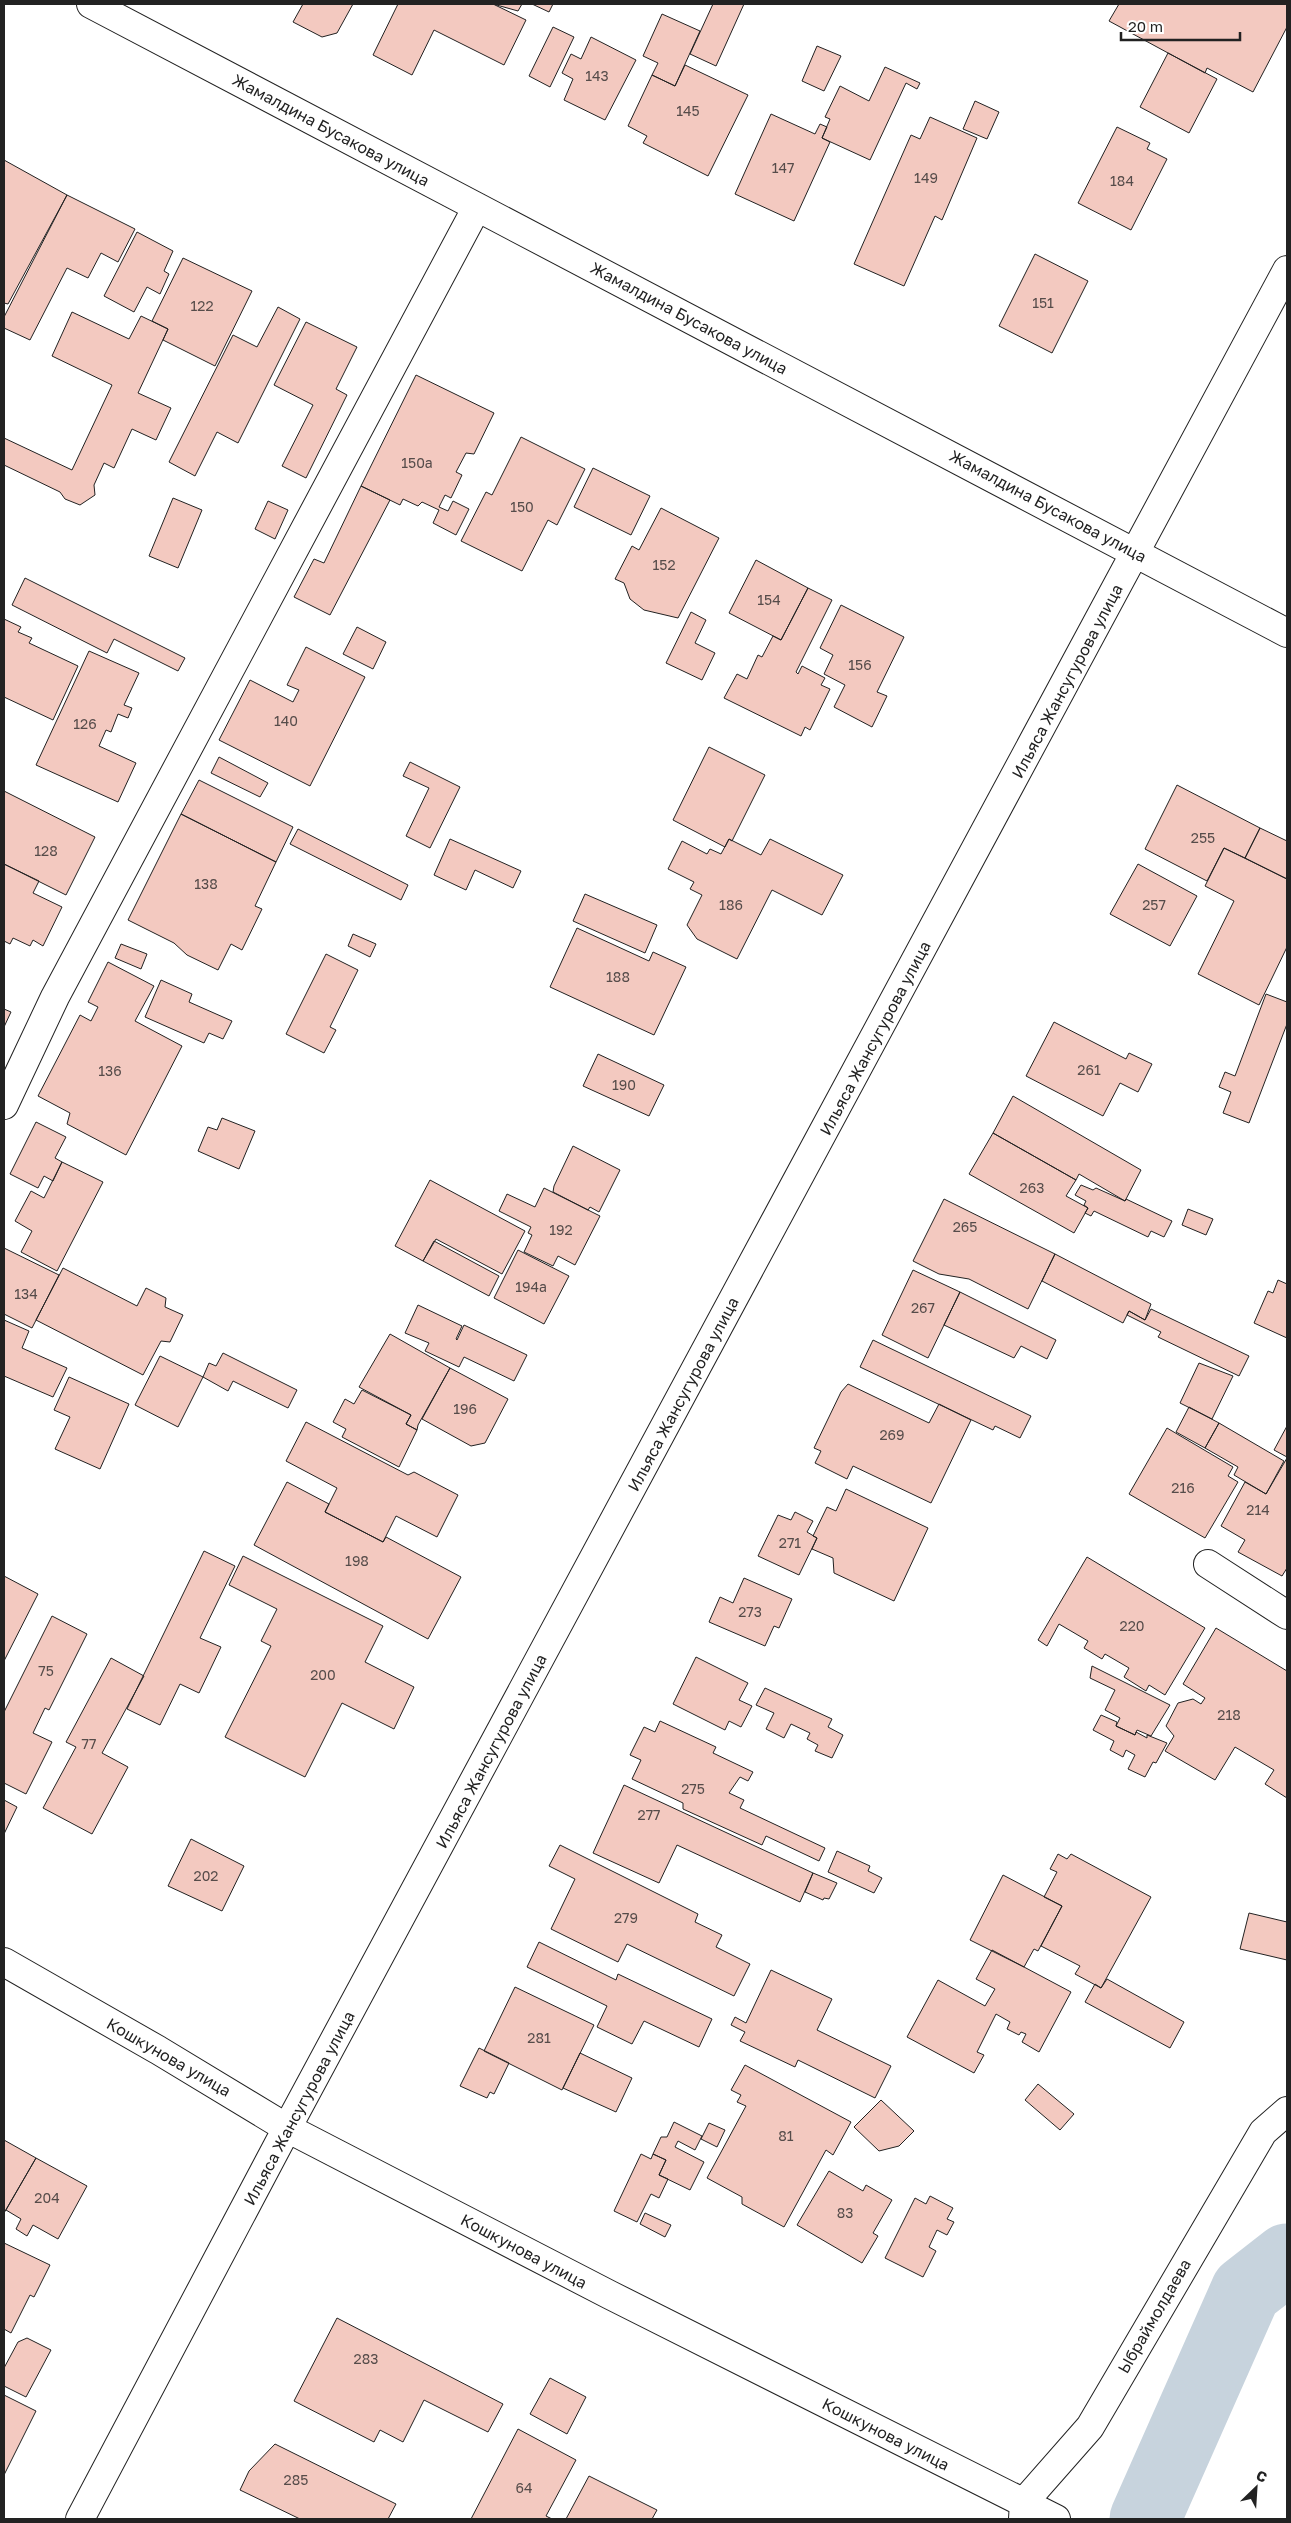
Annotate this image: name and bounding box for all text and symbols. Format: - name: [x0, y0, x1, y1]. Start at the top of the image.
- scale bar: [1121, 10, 1240, 42]
- text: 20 m: [1128, 17, 1163, 35]
- house number: 143: [585, 67, 609, 84]
- street label: Жамалдина Бусакова улица: [229, 69, 433, 191]
- house number: 145: [676, 102, 700, 119]
- house number: 147: [772, 159, 794, 176]
- house number: 149: [914, 169, 938, 186]
- house number: 184: [1110, 172, 1134, 189]
- street label: Жамалдина Бусакова улица: [587, 257, 791, 379]
- house number: 151: [1032, 294, 1054, 311]
- house number: 122: [190, 297, 214, 314]
- street label: Жамалдина Бусакова улица: [946, 445, 1150, 567]
- house number: 150а: [401, 454, 433, 471]
- house number: 150: [510, 498, 534, 515]
- house number: 152: [652, 556, 676, 573]
- street label: Ильяса Жансугурова улица: [1007, 580, 1127, 782]
- house number: 154: [757, 591, 781, 608]
- house number: 156: [848, 656, 872, 673]
- house number: 140: [274, 712, 298, 729]
- house number: 126: [73, 715, 97, 732]
- house number: 255: [1191, 829, 1215, 846]
- house number: 128: [34, 842, 58, 859]
- house number: 138: [194, 875, 218, 892]
- house number: 186: [719, 896, 743, 913]
- house number: 257: [1142, 896, 1166, 913]
- street label: Ильяса Жансугурова улица: [815, 937, 935, 1139]
- house number: 188: [606, 968, 630, 985]
- house number: 261: [1077, 1061, 1101, 1078]
- house number: 136: [98, 1062, 122, 1079]
- house number: 190: [612, 1076, 636, 1093]
- house number: 263: [1020, 1179, 1044, 1196]
- house number: 265: [953, 1218, 977, 1235]
- house number: 192: [549, 1221, 573, 1238]
- house number: 194а: [515, 1278, 547, 1295]
- house number: 134: [14, 1285, 38, 1302]
- street label: Ильяса Жансугурова улица: [623, 1293, 743, 1495]
- house number: 267: [911, 1299, 935, 1316]
- house number: 196: [453, 1400, 477, 1417]
- house number: 269: [879, 1426, 905, 1443]
- house number: 216: [1171, 1479, 1195, 1496]
- house number: 214: [1246, 1501, 1270, 1518]
- house number: 271: [779, 1534, 801, 1551]
- house number: 198: [345, 1552, 369, 1569]
- house number: 273: [738, 1603, 762, 1620]
- house number: 220: [1120, 1617, 1144, 1634]
- street label: Ильяса Жансугурова улица: [431, 1650, 551, 1852]
- house number: 75: [38, 1662, 54, 1679]
- house number: 200: [310, 1666, 336, 1683]
- house number: 218: [1217, 1706, 1241, 1723]
- house number: 77: [82, 1735, 96, 1752]
- house number: 275: [681, 1780, 705, 1797]
- house number: 277: [638, 1806, 660, 1823]
- house number: 202: [194, 1867, 218, 1884]
- house number: 279: [614, 1909, 638, 1926]
- street label: Ильяса Жансугурова улица: [239, 2007, 359, 2209]
- street label: Кошкунова улица: [103, 2013, 235, 2101]
- house number: 281: [527, 2029, 551, 2046]
- house number: 81: [778, 2127, 794, 2144]
- house number: 204: [34, 2189, 60, 2206]
- house number: 83: [837, 2204, 853, 2221]
- street label: Кошкунова улица: [457, 2209, 591, 2293]
- street label: Ыбраймолдаева: [1113, 2255, 1195, 2377]
- house number: 283: [354, 2350, 378, 2367]
- street label: Кошкунова улица: [819, 2393, 953, 2475]
- north arrow: [1231, 2463, 1281, 2513]
- text: С: [1254, 2466, 1270, 2486]
- house number: 285: [284, 2471, 308, 2488]
- house number: 64: [515, 2479, 533, 2496]

